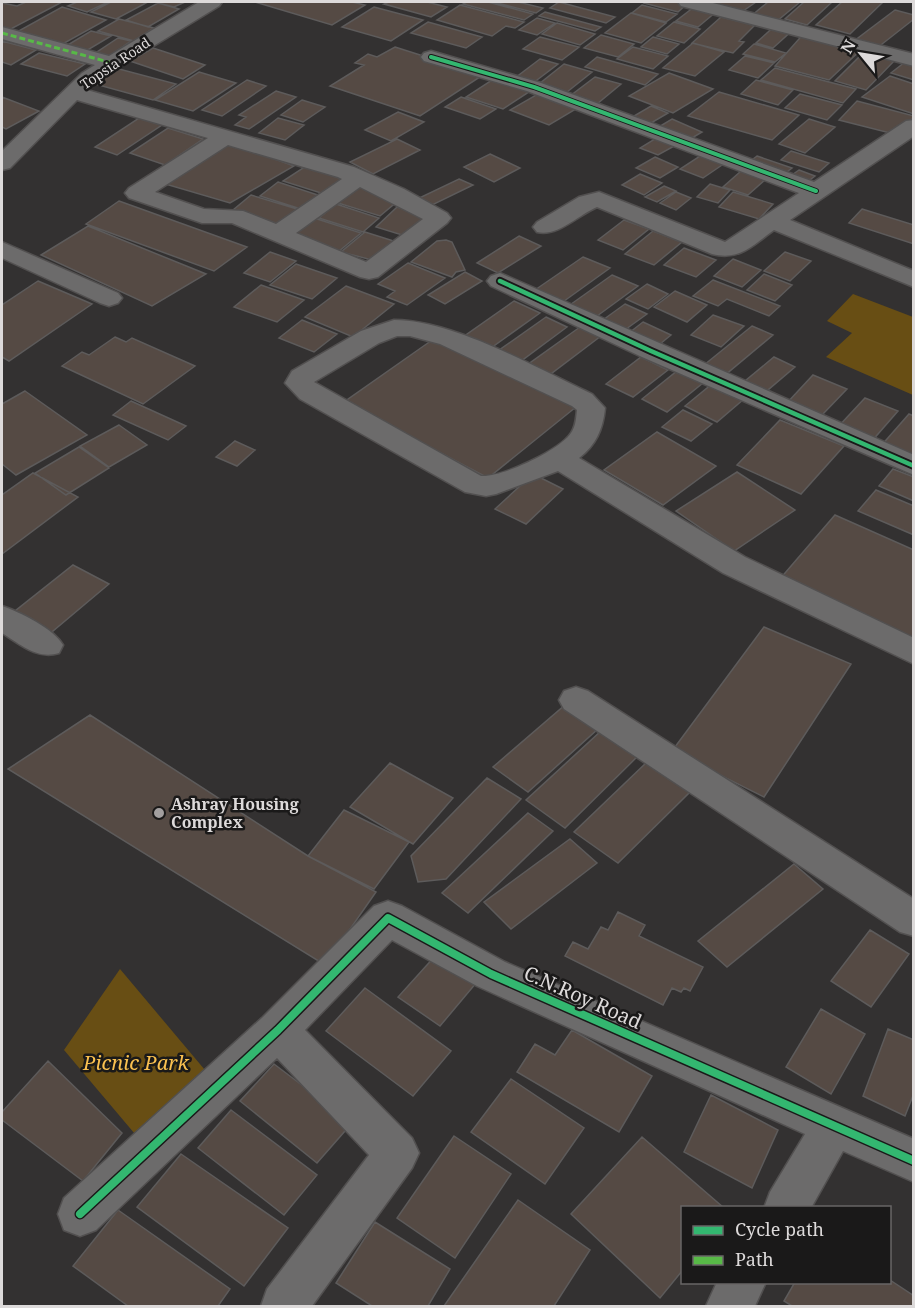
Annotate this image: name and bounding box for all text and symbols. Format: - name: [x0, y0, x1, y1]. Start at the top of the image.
- north arrow: [831, 24, 891, 84]
- street label: Topsia Road: [76, 32, 154, 93]
- text: N: [835, 35, 861, 57]
- place label: Ashray Housing Complex: [171, 793, 299, 833]
- marker: Ashray Housing Complex: [152, 806, 166, 820]
- street label: C.N.Roy Road: [520, 959, 646, 1035]
- park label: Picnic Park: [82, 1049, 190, 1076]
- legend: [681, 1206, 891, 1284]
- text: Cycle path: [735, 1217, 824, 1241]
- text: Path: [735, 1247, 774, 1271]

